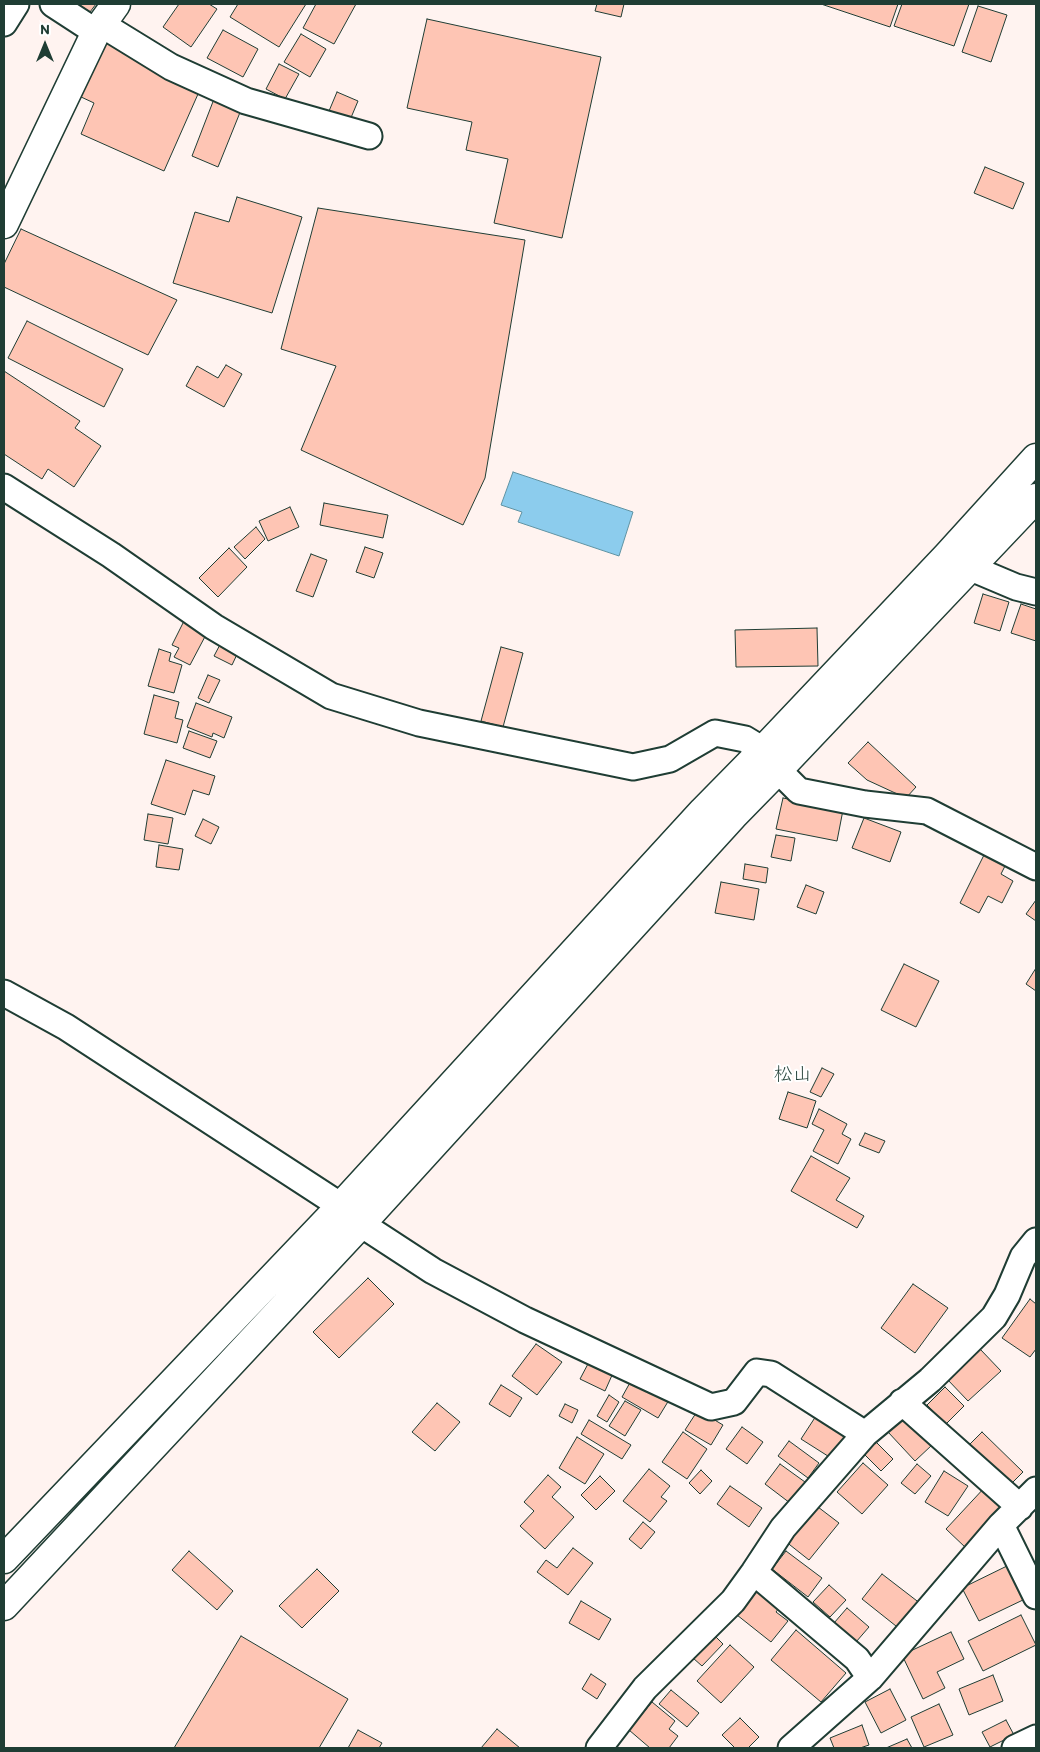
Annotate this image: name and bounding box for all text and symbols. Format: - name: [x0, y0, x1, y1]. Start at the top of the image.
- north arrow: [20, 20, 70, 70]
- text: N: [40, 21, 50, 38]
- district label: 松山: [774, 1064, 812, 1086]

